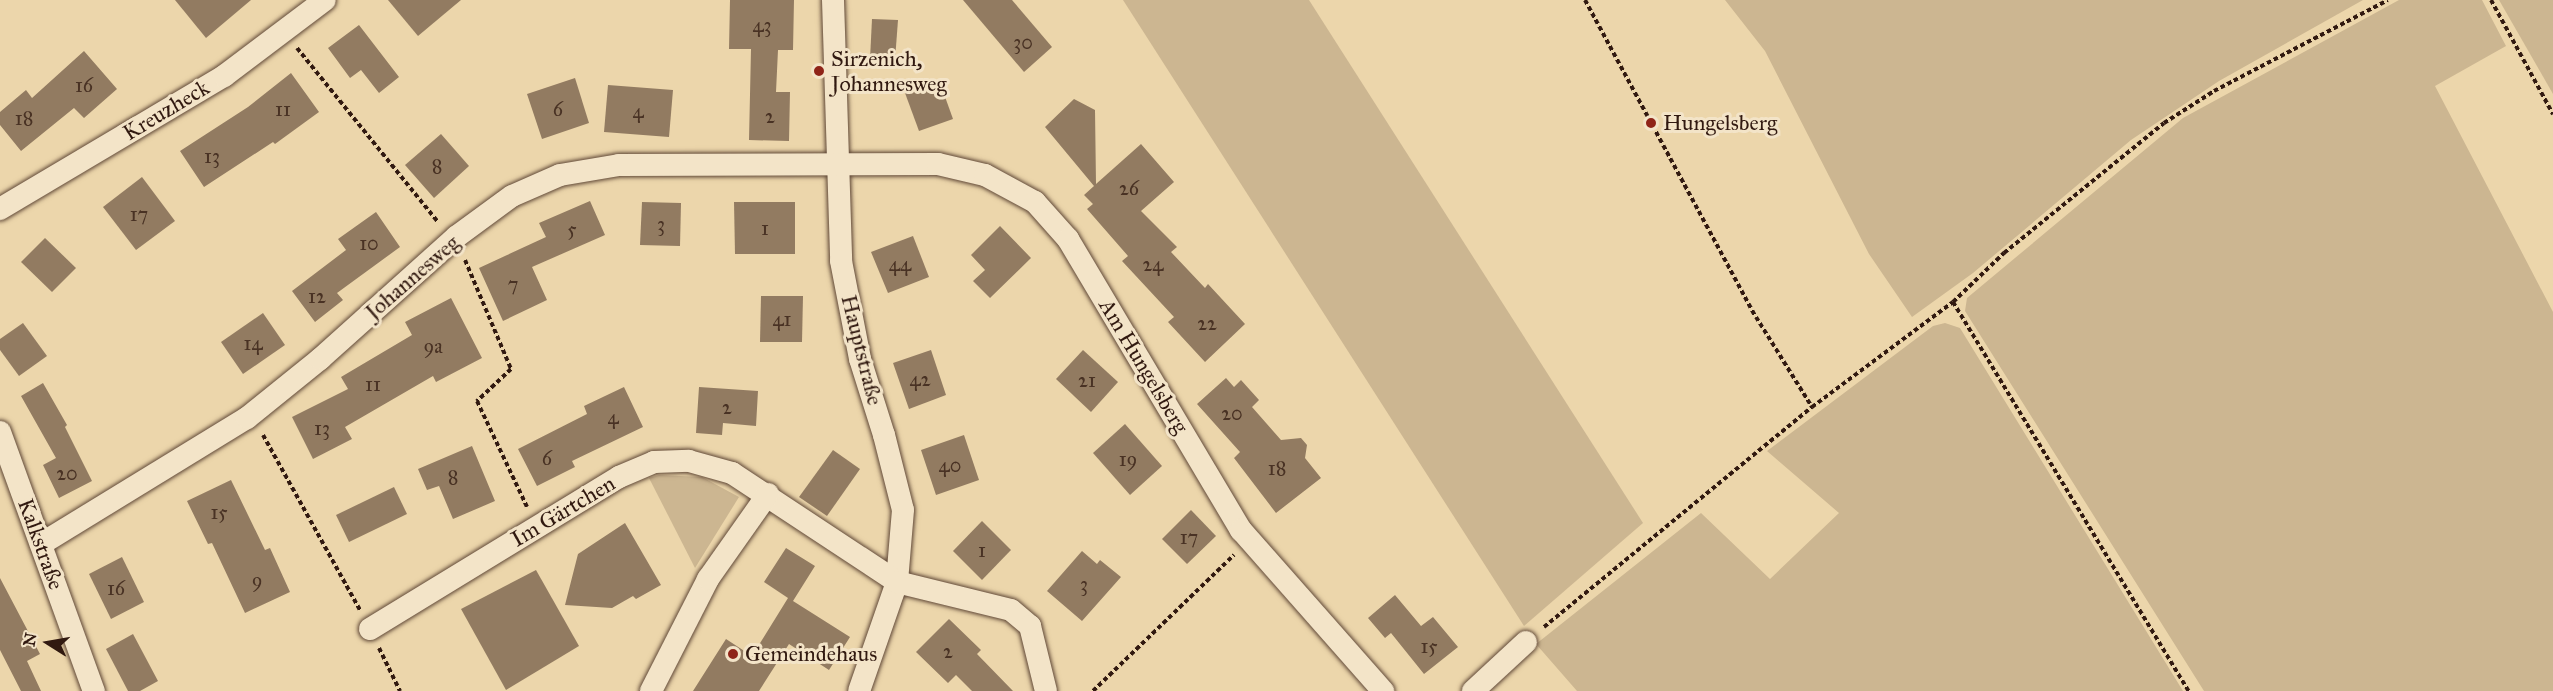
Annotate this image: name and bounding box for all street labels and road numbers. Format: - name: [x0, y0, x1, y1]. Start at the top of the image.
- street label: Kreuzheck: [118, 74, 214, 146]
- street label: Johannesweg: [360, 229, 464, 325]
- street label: Hauptstraße: [836, 292, 888, 408]
- street label: Am Hungelsberg: [1093, 294, 1195, 438]
- street label: Im Gärtchen: [506, 470, 620, 552]
- street label: Kalkstraße: [12, 495, 70, 593]

